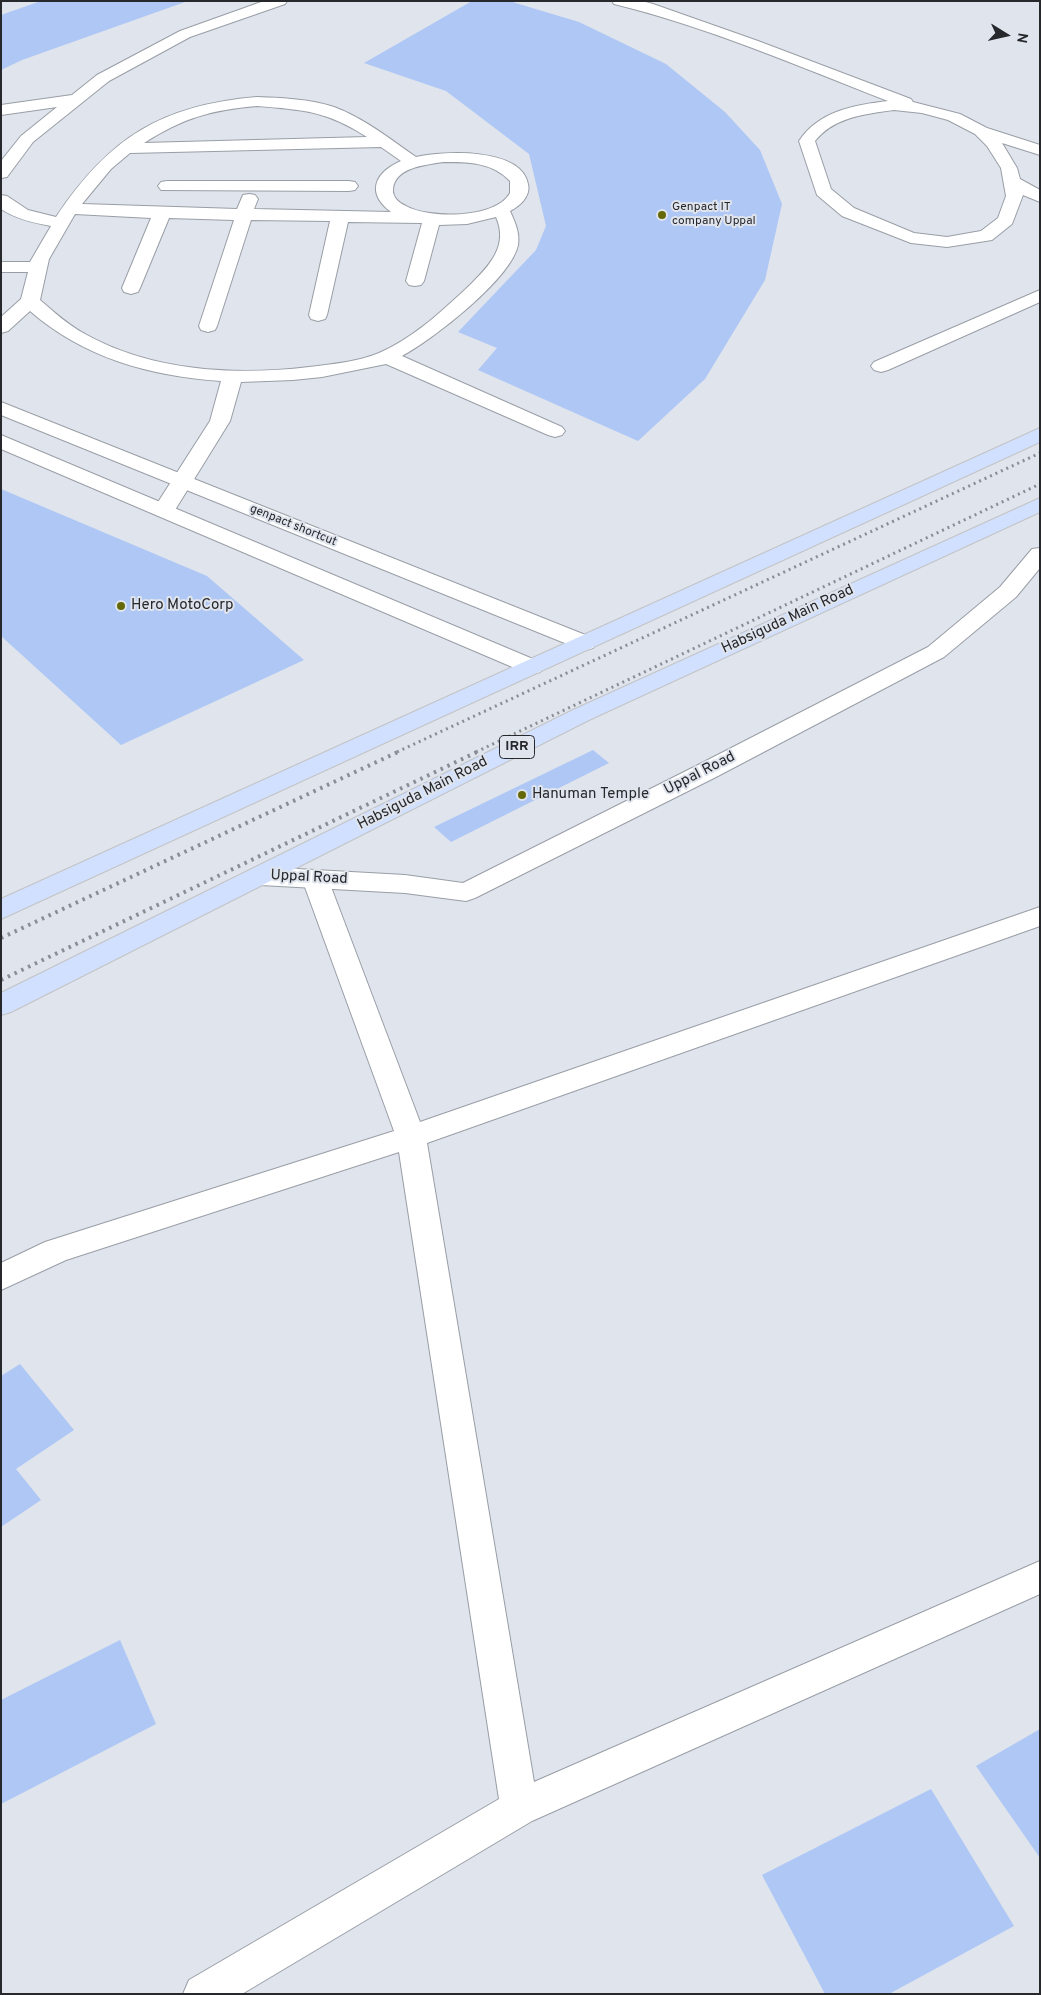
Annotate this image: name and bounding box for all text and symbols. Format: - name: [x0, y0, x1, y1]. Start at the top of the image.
- north arrow: [981, 10, 1031, 60]
- text: N: [1012, 31, 1031, 44]
- place label: Genpact IT company Uppal: [672, 201, 756, 229]
- marker: Genpact IT company Uppal: [656, 209, 668, 221]
- street label: genpact shortcut: [247, 502, 339, 550]
- street label: Habsiguda Main Road: [719, 581, 857, 659]
- place label: Hero MotoCorp: [131, 597, 233, 615]
- marker: Hero MotoCorp: [115, 600, 127, 612]
- road number: IRR: [500, 736, 534, 759]
- street label: Uppal Road: [661, 748, 739, 800]
- street label: Habsiguda Main Road: [355, 753, 491, 835]
- place label: Hanuman Temple: [532, 786, 649, 804]
- marker: Hanuman Temple: [516, 789, 528, 801]
- street label: Uppal Road: [270, 867, 348, 889]

